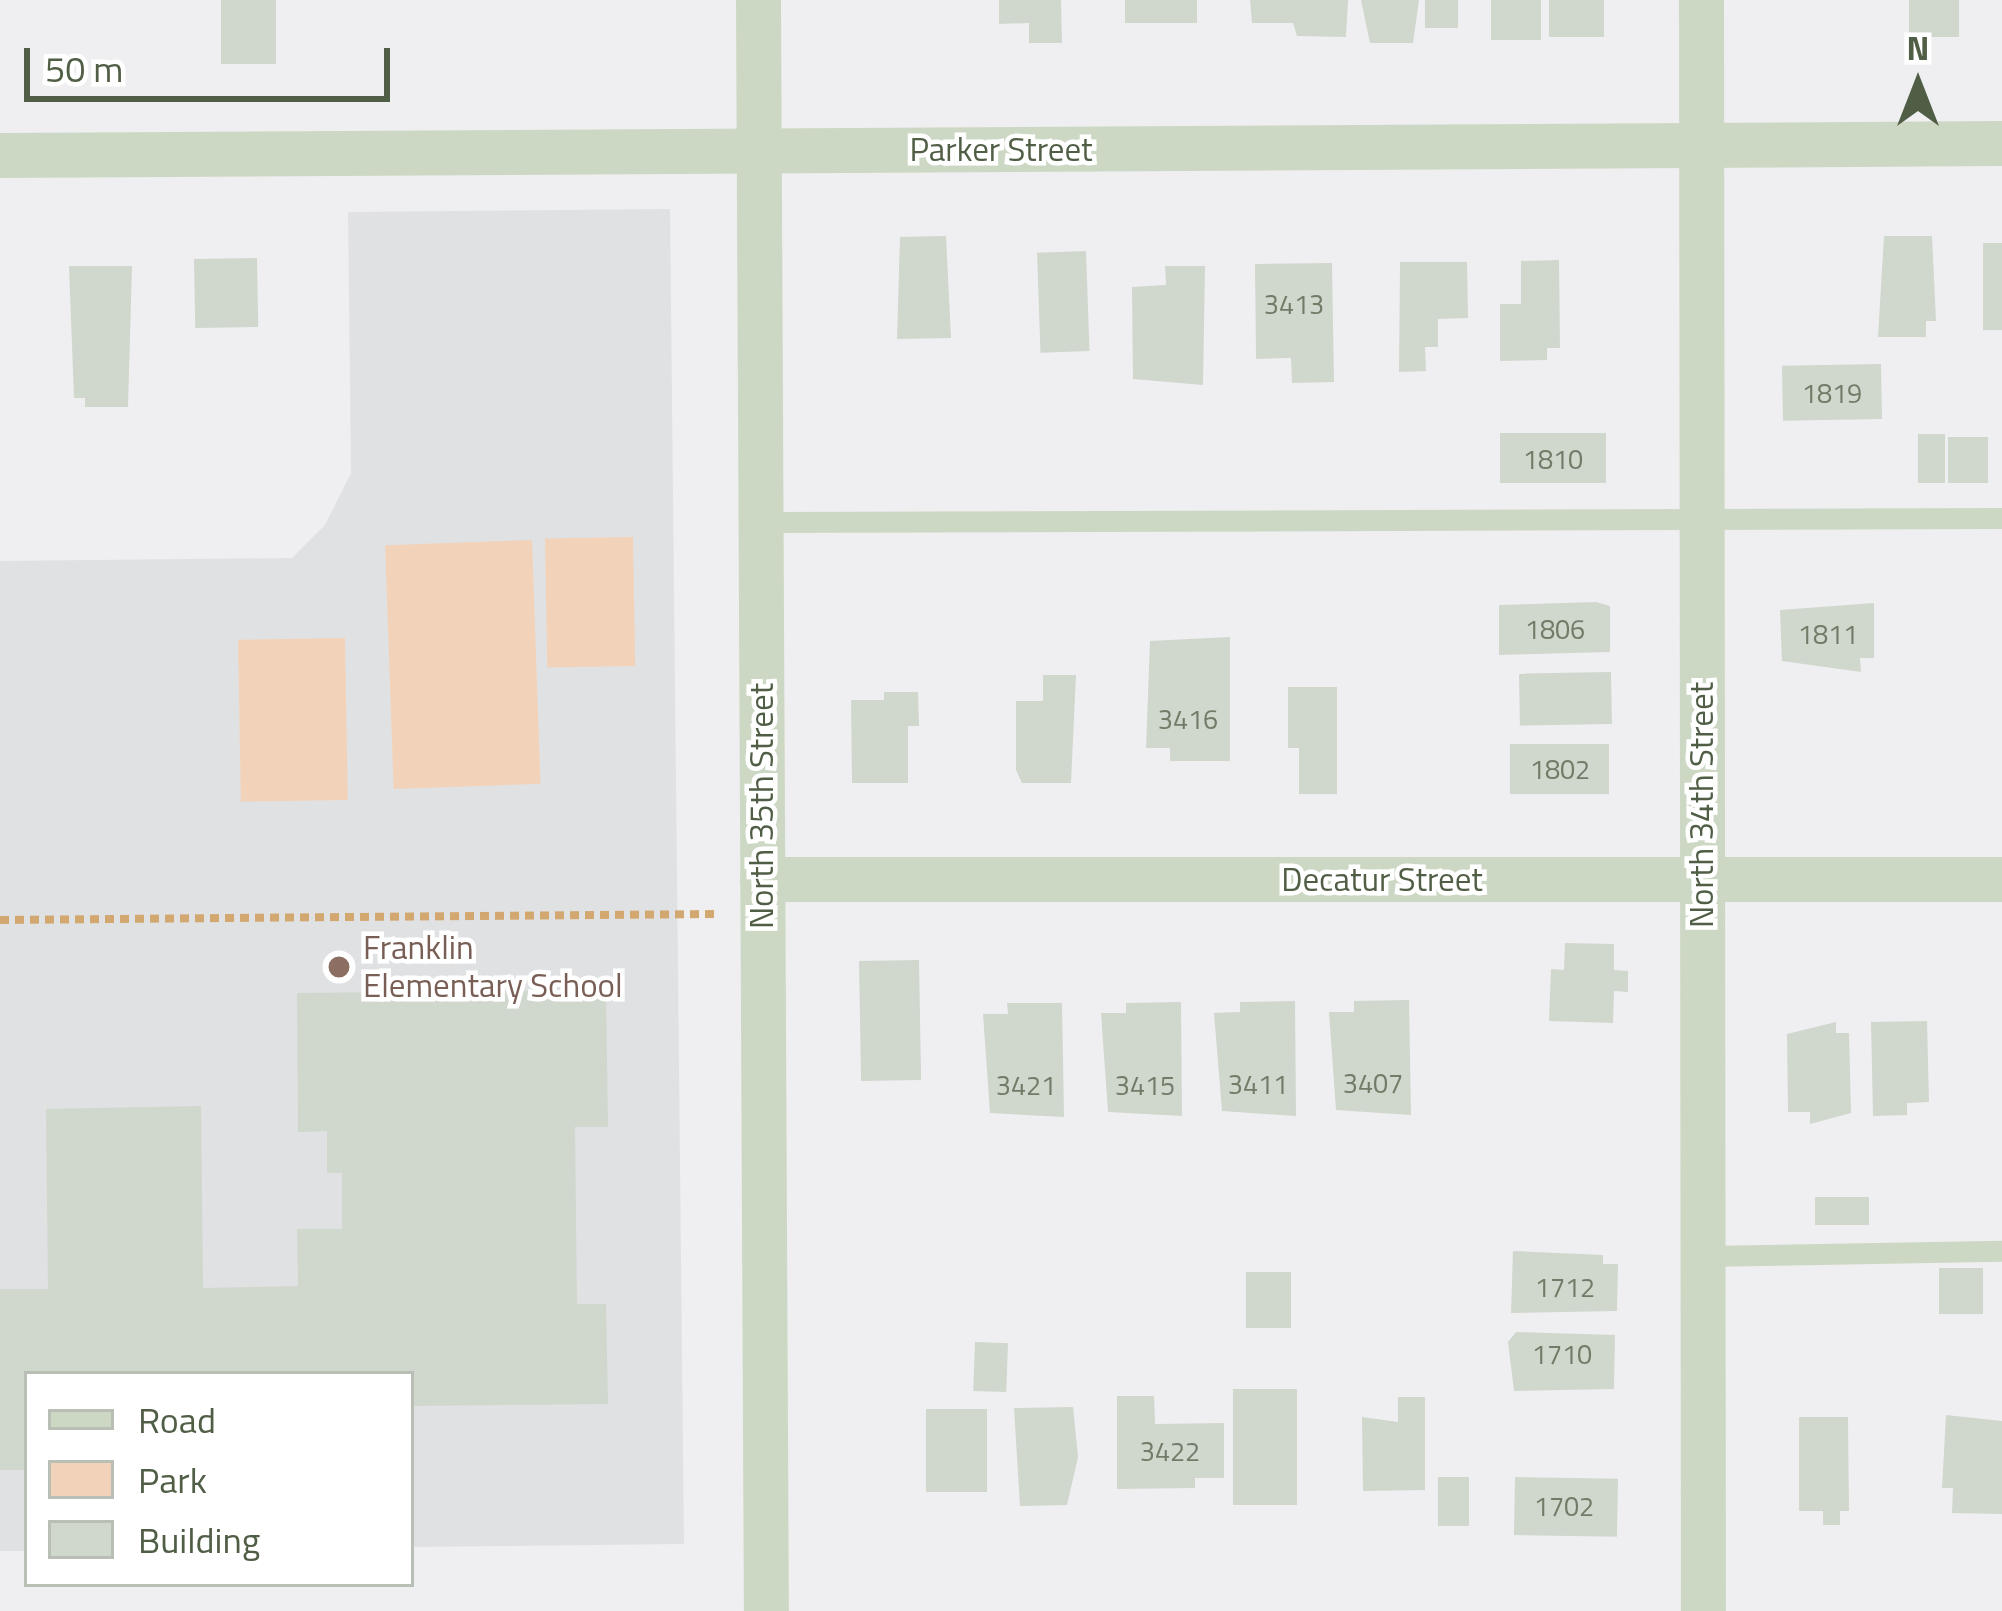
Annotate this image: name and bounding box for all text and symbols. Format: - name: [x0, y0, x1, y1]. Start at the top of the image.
- text: N: [1907, 23, 1929, 73]
- scale bar: [30, 24, 396, 98]
- north arrow: [1858, 24, 1978, 144]
- text: 50 m: [45, 41, 123, 96]
- street label: Parker Street: [909, 130, 1093, 170]
- house number: 3413: [1264, 288, 1324, 320]
- house number: 1819: [1802, 377, 1862, 409]
- house number: 1810: [1523, 443, 1583, 475]
- house number: 1806: [1525, 613, 1585, 645]
- house number: 1811: [1798, 618, 1858, 650]
- street label: North 34th Street: [1682, 682, 1722, 928]
- street label: North 35th Street: [742, 683, 782, 929]
- house number: 3416: [1158, 703, 1218, 735]
- house number: 1802: [1530, 753, 1590, 785]
- street label: Decatur Street: [1281, 860, 1483, 900]
- place label: Franklin Elementary School: [363, 928, 623, 1006]
- marker: Franklin Elementary School: [326, 954, 352, 980]
- house number: 3407: [1343, 1067, 1403, 1099]
- house number: 3411: [1228, 1068, 1288, 1100]
- house number: 3421: [996, 1069, 1056, 1101]
- house number: 3415: [1115, 1069, 1175, 1101]
- house number: 1712: [1535, 1271, 1595, 1303]
- house number: 1710: [1532, 1338, 1592, 1370]
- legend: [24, 1371, 414, 1587]
- text: Road: [138, 1392, 216, 1447]
- house number: 3422: [1140, 1435, 1200, 1467]
- text: Park: [138, 1452, 207, 1507]
- house number: 1702: [1534, 1490, 1594, 1522]
- text: Building: [138, 1512, 260, 1567]

